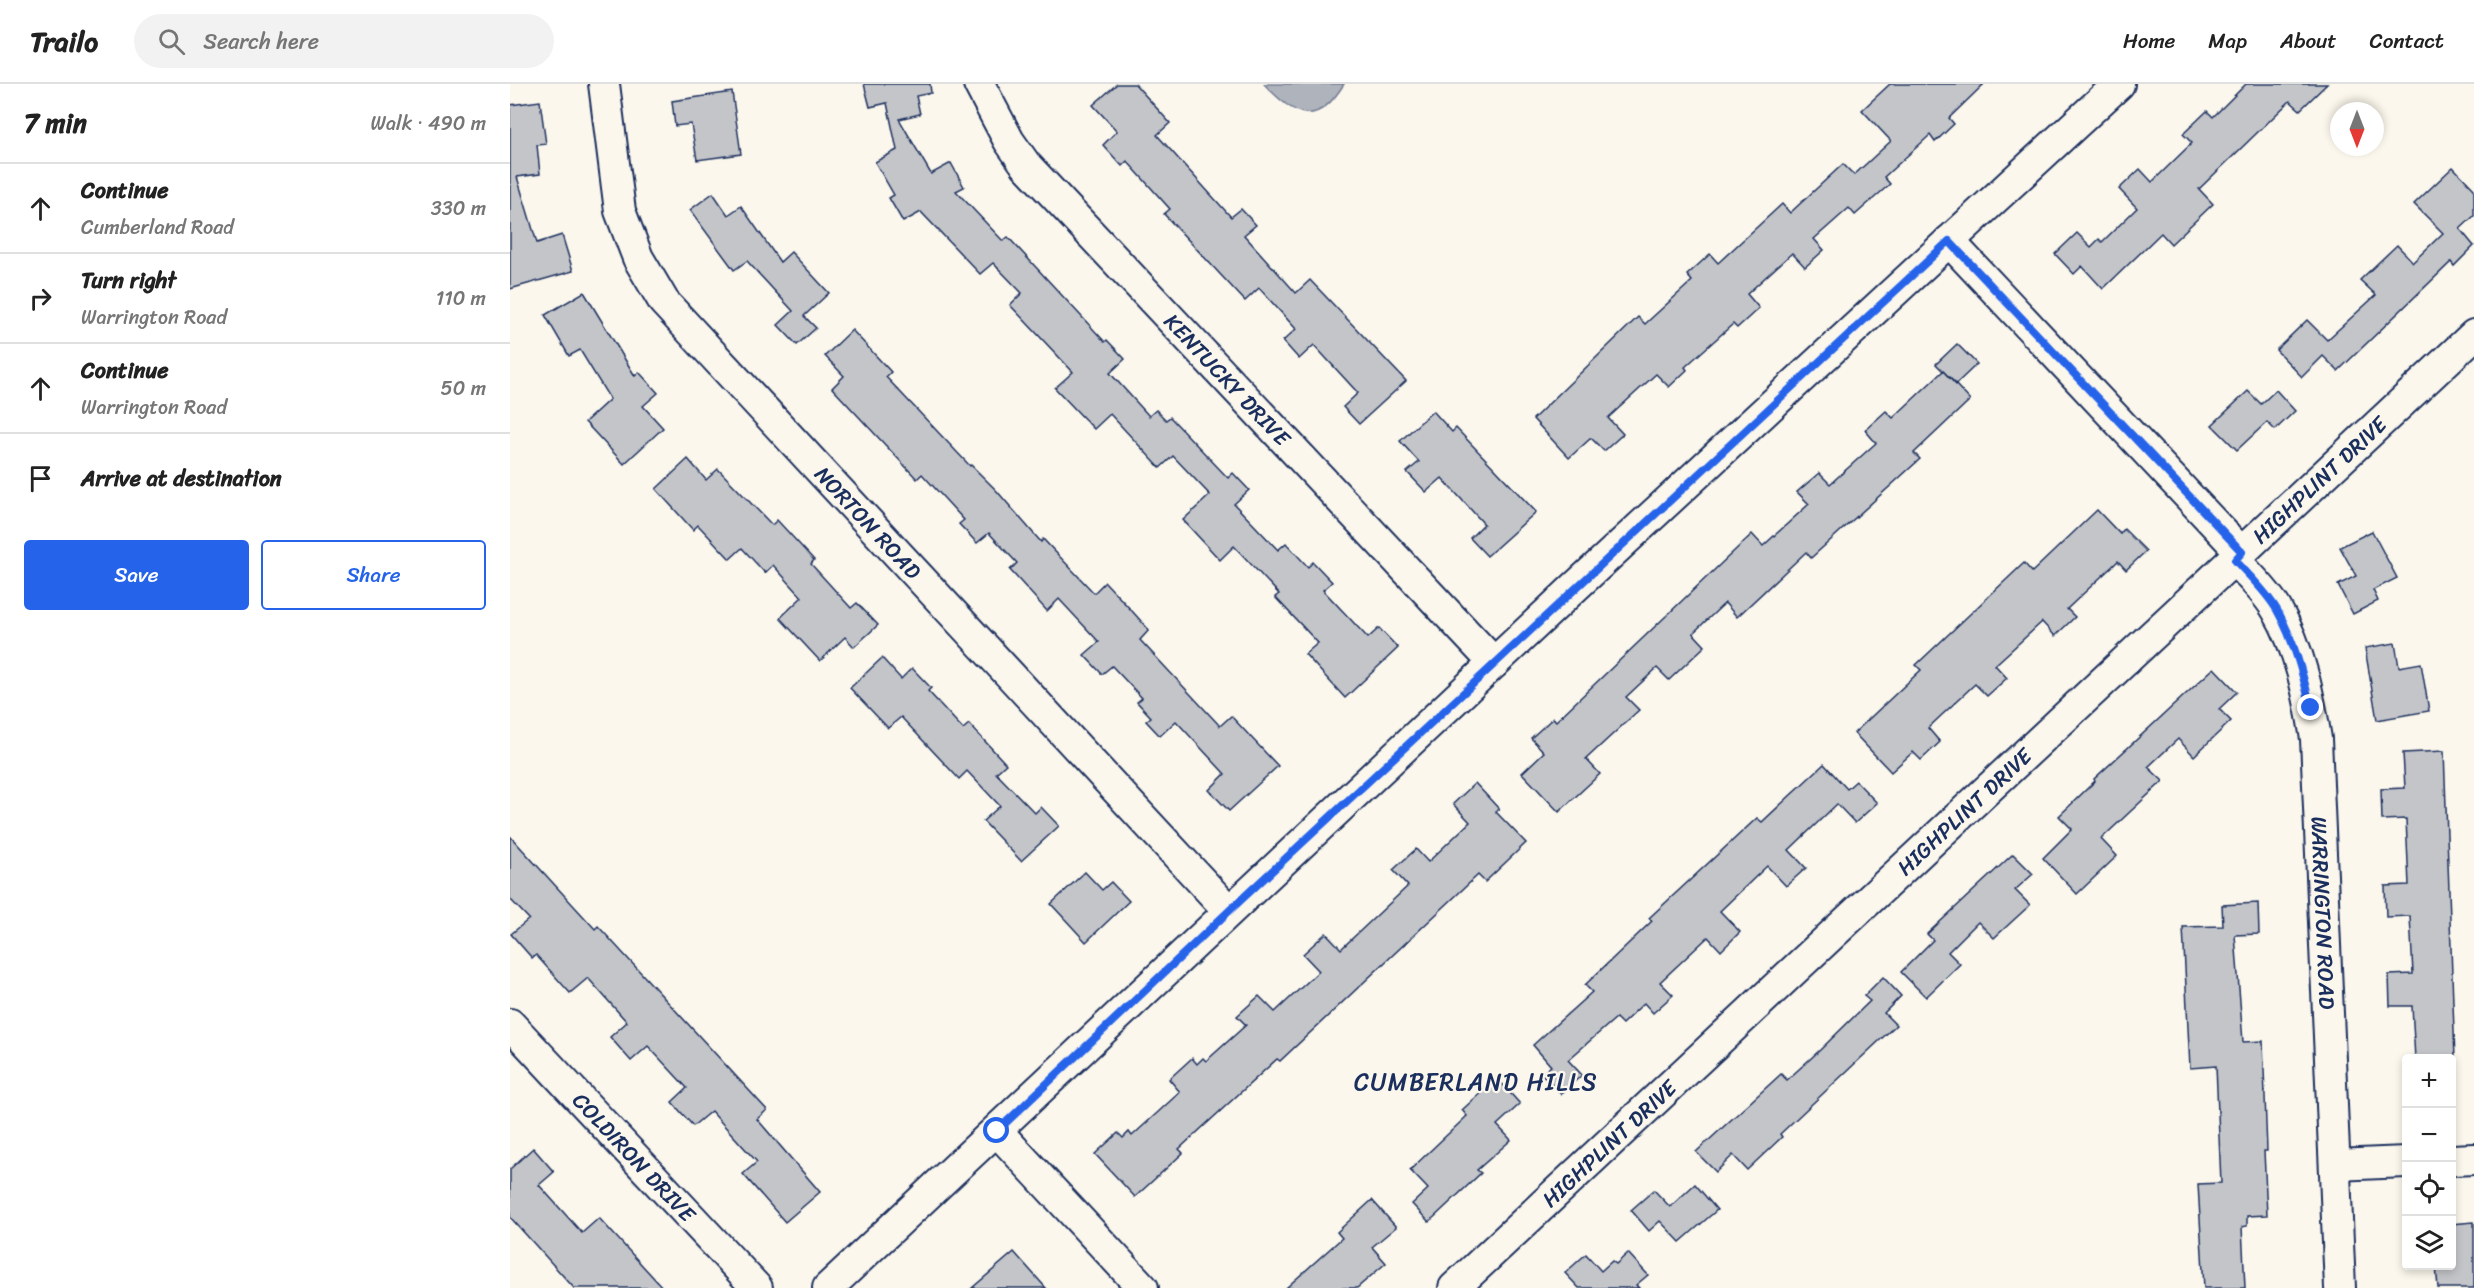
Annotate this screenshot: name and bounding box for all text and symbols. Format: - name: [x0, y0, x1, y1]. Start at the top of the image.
- search box: [134, 14, 554, 68]
- text: Trailo: [30, 17, 98, 66]
- text: Search here: [203, 22, 319, 61]
- text: Home: [2123, 22, 2175, 60]
- text: Map: [2208, 22, 2247, 60]
- text: About: [2280, 22, 2337, 60]
- text: Contact: [2370, 22, 2444, 60]
- icon: search: [155, 25, 188, 58]
- text: 7 min: [24, 100, 87, 146]
- north arrow: [2330, 102, 2384, 156]
- text: Walk · 490 m: [370, 106, 486, 141]
- text: Continue: [81, 171, 169, 210]
- text: 330 m: [431, 191, 486, 226]
- icon: ahead: [24, 192, 57, 225]
- text: Cumberland Road: [81, 210, 234, 245]
- text: Turn right: [81, 261, 176, 300]
- text: 110 m: [436, 281, 486, 316]
- icon: right: [24, 282, 57, 315]
- text: Warrington Road: [81, 300, 227, 335]
- street label: KENTUCKY DRIVE: [1154, 304, 1301, 457]
- text: Continue: [81, 351, 169, 390]
- text: 50 m: [441, 371, 486, 406]
- icon: ahead: [24, 372, 57, 405]
- text: Warrington Road: [81, 390, 227, 425]
- street label: HIGHPLINT DRIVE: [2243, 405, 2398, 554]
- street label: NORTON ROAD: [805, 457, 931, 589]
- text: Arrive at destination: [81, 459, 282, 498]
- icon: arrive: [24, 462, 57, 495]
- button: Save: [24, 540, 249, 610]
- button: Share: [261, 540, 486, 610]
- route end: [2297, 694, 2323, 720]
- street label: HIGHPLINT DRIVE: [1887, 737, 2043, 886]
- street label: WARRINGTON ROAD: [2299, 816, 2347, 1010]
- map controls: [2402, 1054, 2456, 1270]
- button: +: [2402, 1054, 2456, 1108]
- district label: CUMBERLAND HILLS: [1354, 1061, 1598, 1103]
- street label: HIGHPLINT DRIVE: [1532, 1069, 1687, 1217]
- street label: COLDIRON DRIVE: [563, 1083, 707, 1233]
- button: −: [2402, 1108, 2456, 1162]
- route start: [983, 1117, 1009, 1143]
- button: locate: [2402, 1162, 2456, 1216]
- button: layers: [2402, 1216, 2456, 1270]

